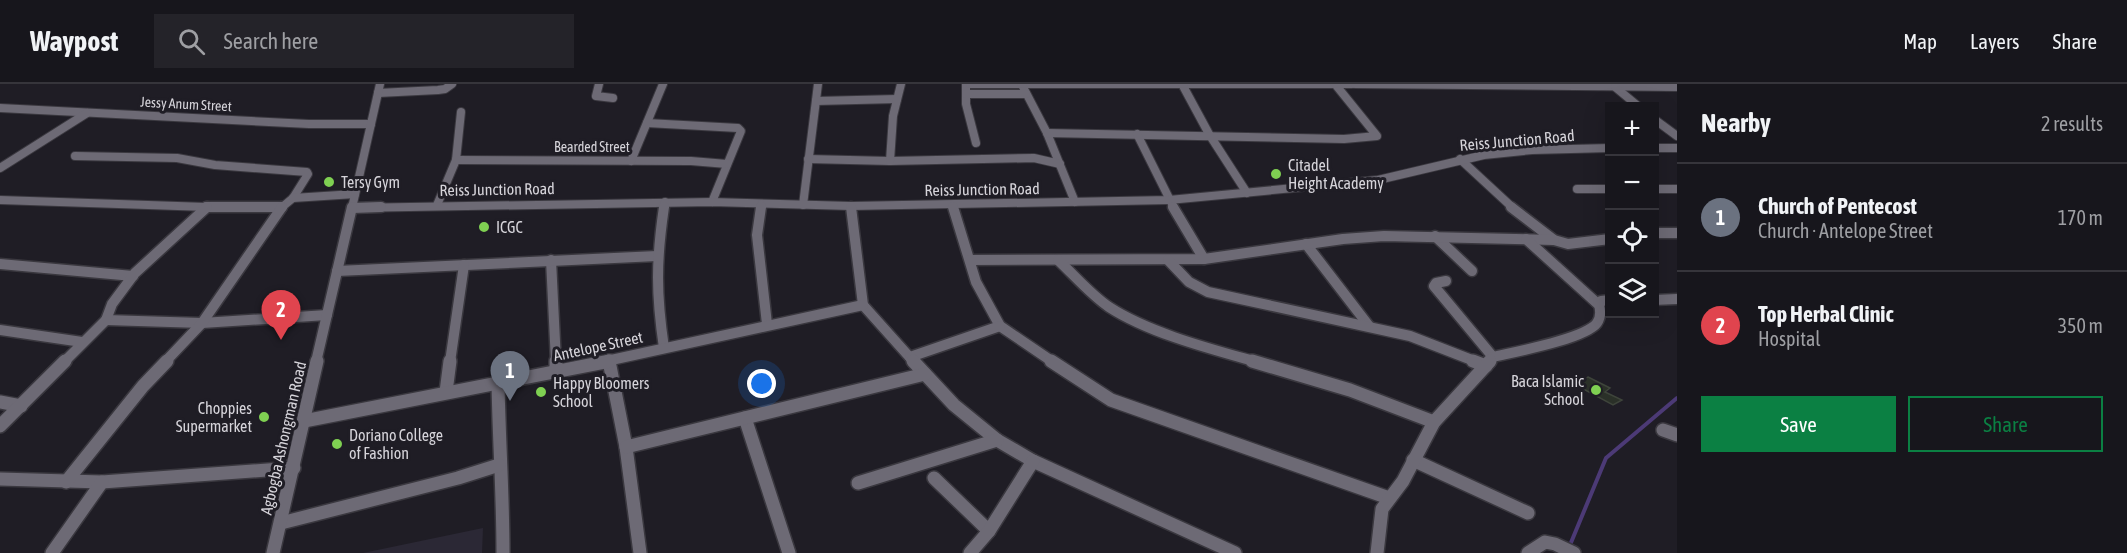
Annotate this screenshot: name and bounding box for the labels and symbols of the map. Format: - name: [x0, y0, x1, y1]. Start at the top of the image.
- street label: Jessy Anum Street: [140, 94, 232, 114]
- street label: Reiss Junction Road: [1459, 126, 1575, 154]
- street label: Bearded Street: [554, 139, 630, 155]
- place label: Citadel Height Academy: [1288, 156, 1384, 193]
- marker: Citadel Height Academy: [1269, 167, 1283, 181]
- place label: Tersy Gym: [341, 173, 400, 192]
- marker: Tersy Gym: [322, 175, 336, 189]
- street label: Reiss Junction Road: [439, 179, 555, 199]
- street label: Reiss Junction Road: [924, 179, 1040, 199]
- place label: ICGC: [496, 218, 523, 236]
- marker: ICGC: [477, 220, 491, 234]
- pin: 2: [262, 290, 300, 340]
- street label: Antelope Street: [552, 328, 645, 365]
- pin: 1: [490, 352, 530, 401]
- street label: Agbogba Ashongman Road: [257, 360, 310, 517]
- your location: [747, 369, 776, 398]
- place label: Baca Islamic School: [1511, 372, 1585, 408]
- place label: Happy Bloomers School: [553, 374, 650, 410]
- marker: Baca Islamic School: [1589, 383, 1603, 397]
- marker: Happy Bloomers School: [534, 385, 548, 399]
- place label: Choppies Supermarket: [176, 399, 252, 436]
- marker: Choppies Supermarket: [257, 410, 271, 424]
- place label: Doriano College of Fashion: [349, 426, 443, 462]
- marker: Doriano College of Fashion: [330, 437, 344, 451]

